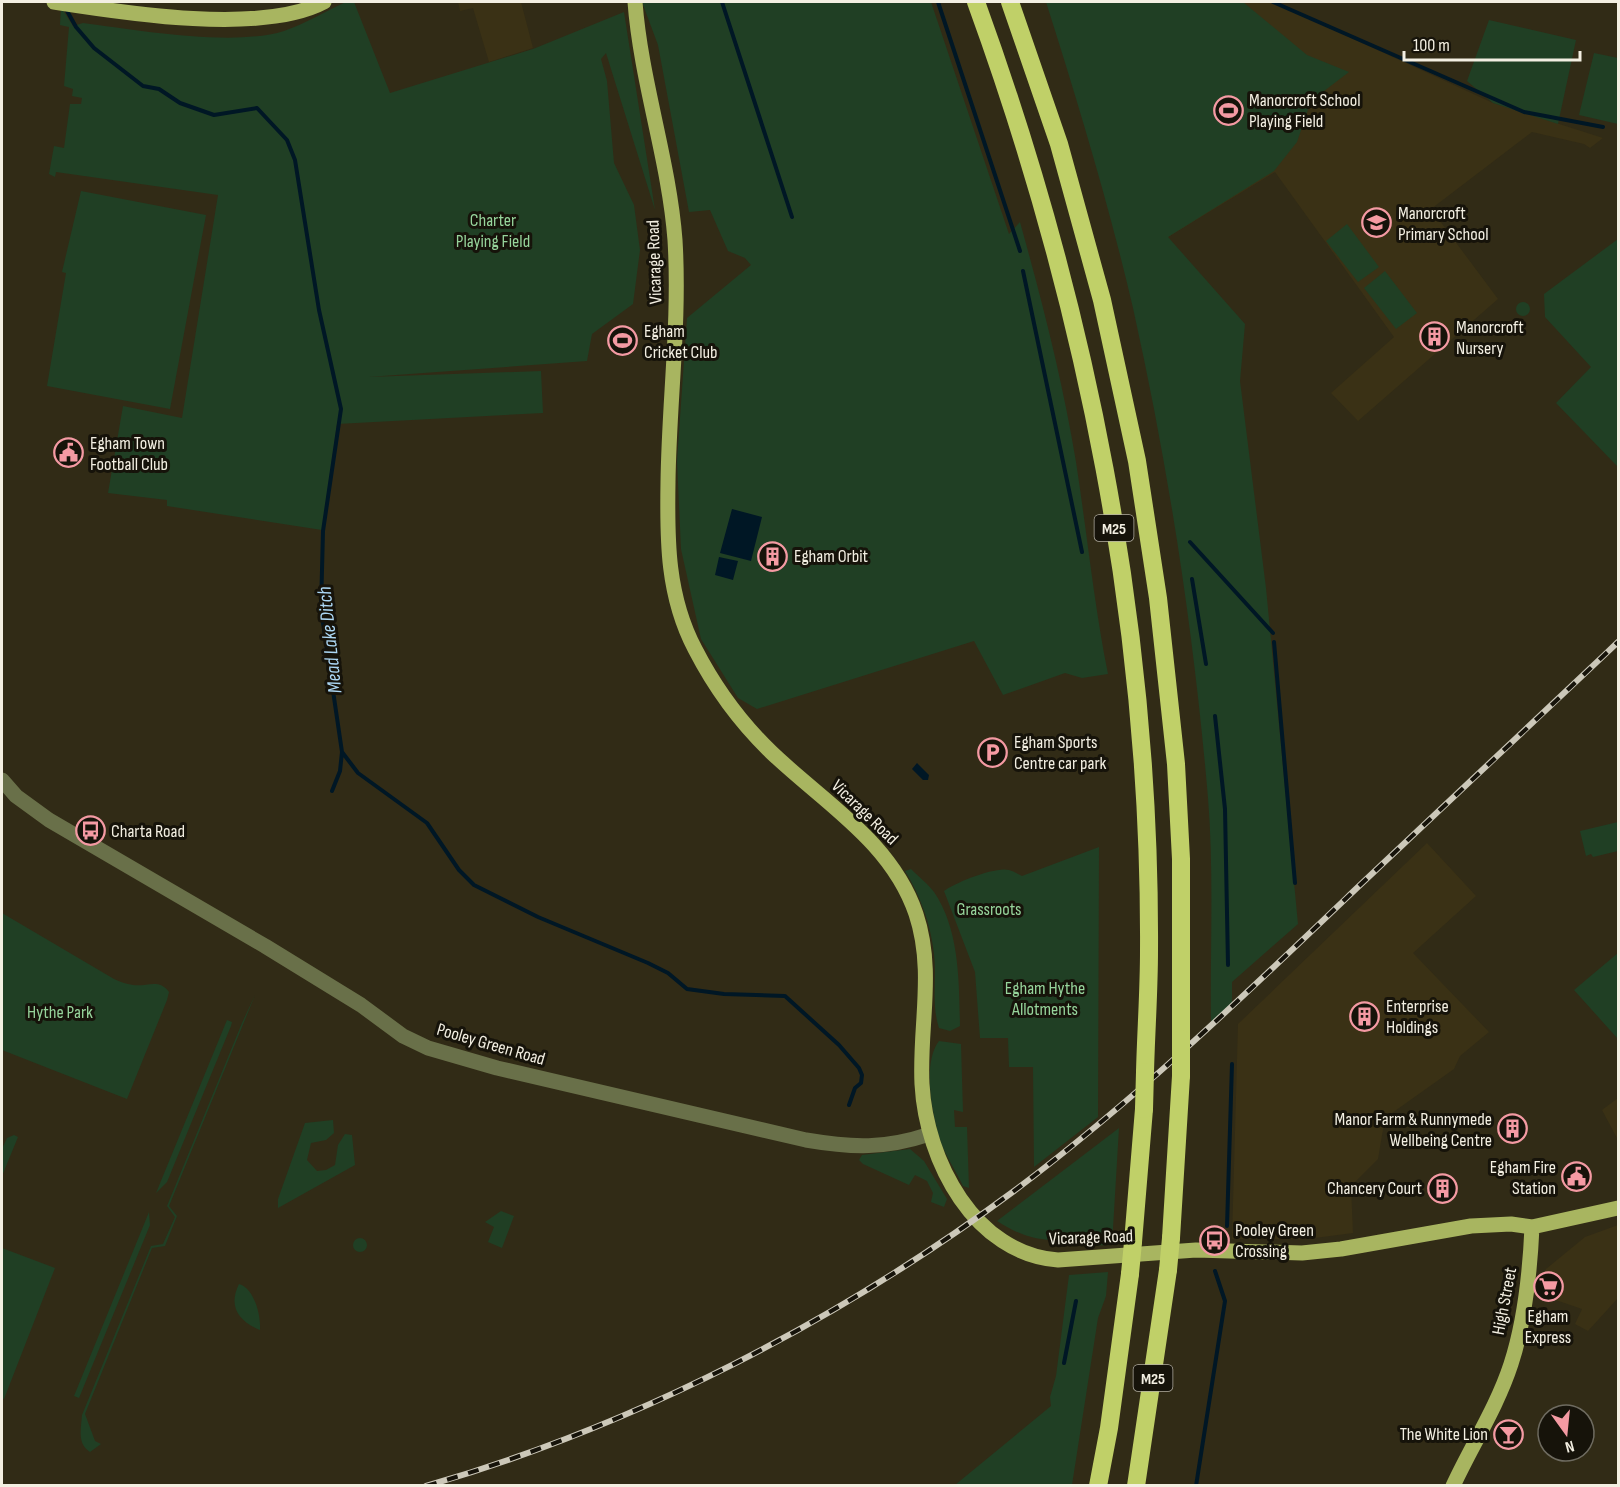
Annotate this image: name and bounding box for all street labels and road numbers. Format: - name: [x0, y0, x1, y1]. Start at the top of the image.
- street label: Vicarage Road: [643, 219, 666, 305]
- road number: M25: [1094, 515, 1134, 541]
- street label: Vicarage Road: [827, 776, 902, 849]
- street label: Pooley Green Road: [434, 1019, 547, 1070]
- street label: Vicarage Road: [1048, 1226, 1134, 1249]
- street label: High Street: [1488, 1265, 1521, 1337]
- road number: M25: [1134, 1365, 1172, 1391]

